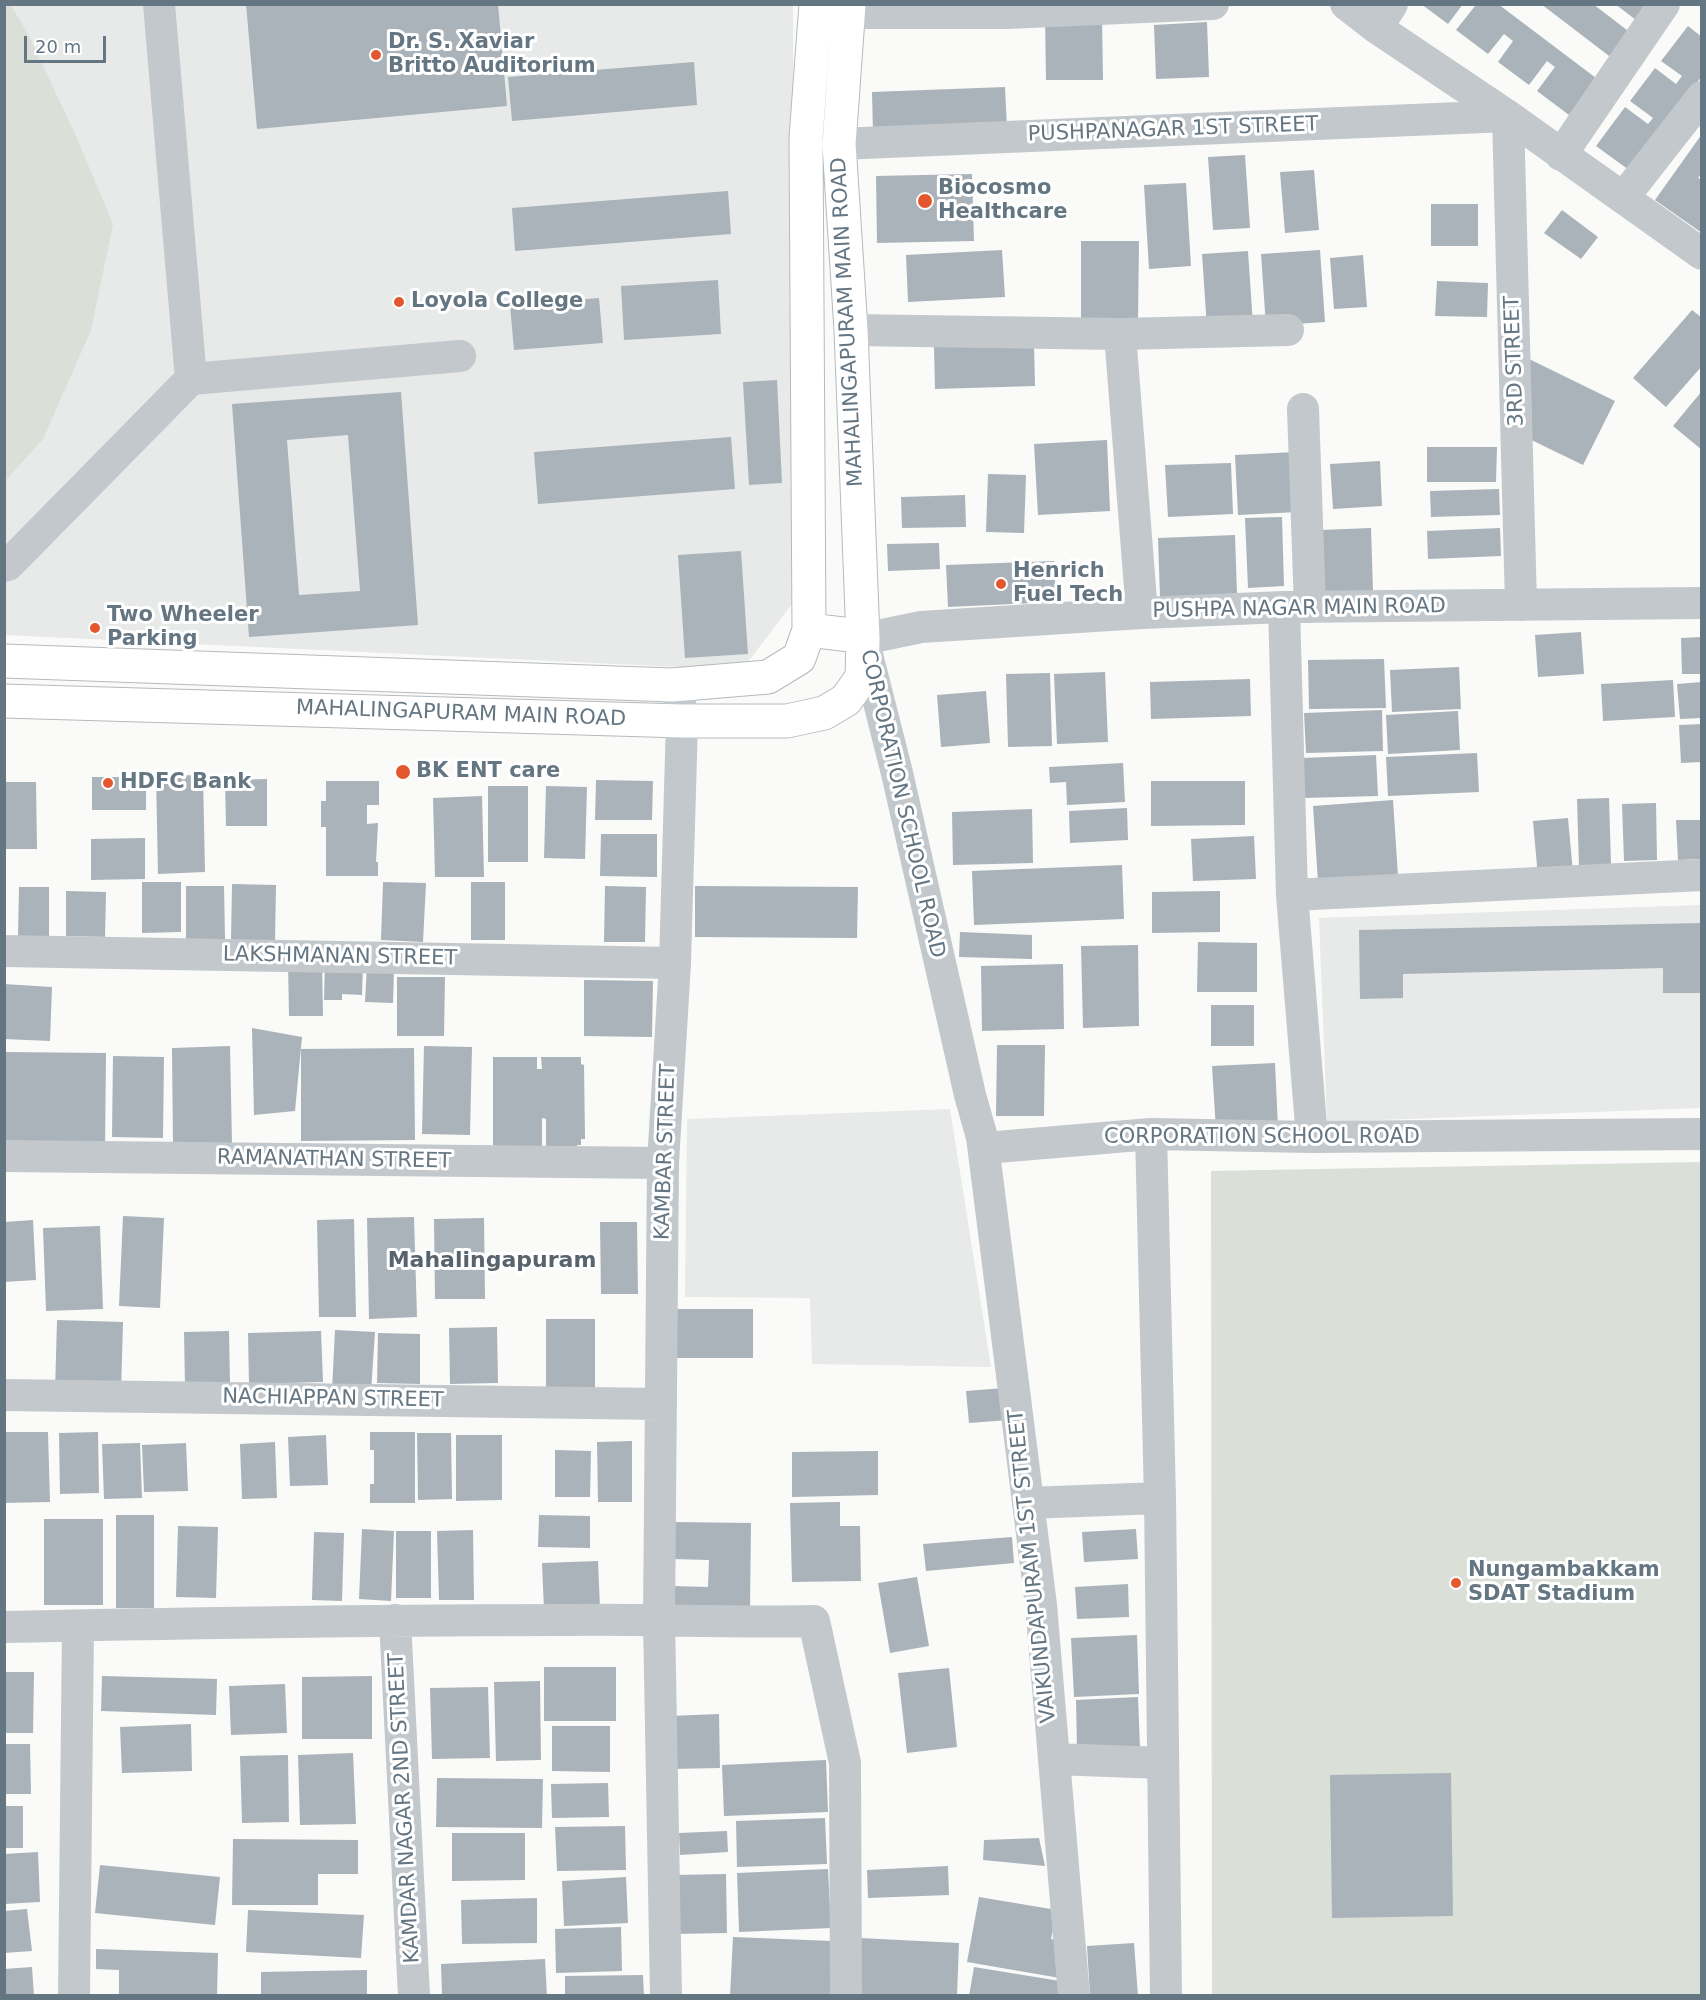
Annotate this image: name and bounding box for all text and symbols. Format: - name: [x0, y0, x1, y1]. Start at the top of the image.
- scale bar: [27, 24, 110, 62]
- place label: Dr. S. Xaviar Britto Auditorium: [388, 30, 596, 80]
- text: 20 m: [35, 36, 81, 57]
- marker: Dr. S. Xaviar Britto Auditorium: [369, 48, 383, 62]
- street label: PUSHPANAGAR 1ST STREET: [1027, 112, 1319, 148]
- street label: MAHALINGAPURAM MAIN ROAD: [827, 156, 869, 488]
- place label: Biocosmo Healthcare: [938, 176, 1067, 226]
- marker: Biocosmo Healthcare: [916, 192, 934, 210]
- place label: Loyola College: [411, 289, 583, 315]
- marker: Loyola College: [392, 295, 406, 309]
- street label: 3RD STREET: [1500, 295, 1530, 427]
- place label: Henrich Fuel Tech: [1013, 559, 1123, 609]
- marker: Henrich Fuel Tech: [994, 577, 1008, 591]
- street label: PUSHPA NAGAR MAIN ROAD: [1152, 594, 1446, 624]
- place label: Two Wheeler Parking: [107, 603, 259, 653]
- marker: Two Wheeler Parking: [88, 621, 102, 635]
- street label: CORPORATION SCHOOL ROAD: [854, 647, 950, 961]
- street label: MAHALINGAPURAM MAIN ROAD: [296, 696, 626, 732]
- place label: BK ENT care: [416, 759, 560, 785]
- marker: BK ENT care: [394, 763, 412, 781]
- place label: HDFC Bank: [120, 770, 251, 796]
- marker: HDFC Bank: [101, 776, 115, 790]
- street label: LAKSHMANAN STREET: [223, 942, 457, 972]
- street label: KAMBAR STREET: [650, 1064, 682, 1240]
- street label: CORPORATION SCHOOL ROAD: [1104, 1125, 1420, 1151]
- street label: RAMANATHAN STREET: [217, 1145, 451, 1175]
- district label: Mahalingapuram: [388, 1248, 596, 1274]
- street label: NACHIAPPAN STREET: [222, 1384, 444, 1414]
- street label: VAIKUNDAPURAM 1ST STREET: [1004, 1408, 1062, 1724]
- place label: Nungambakkam SDAT Stadium: [1468, 1558, 1660, 1608]
- marker: Nungambakkam SDAT Stadium: [1449, 1576, 1463, 1590]
- street label: KAMDAR NAGAR 2ND STREET: [384, 1652, 426, 1964]

